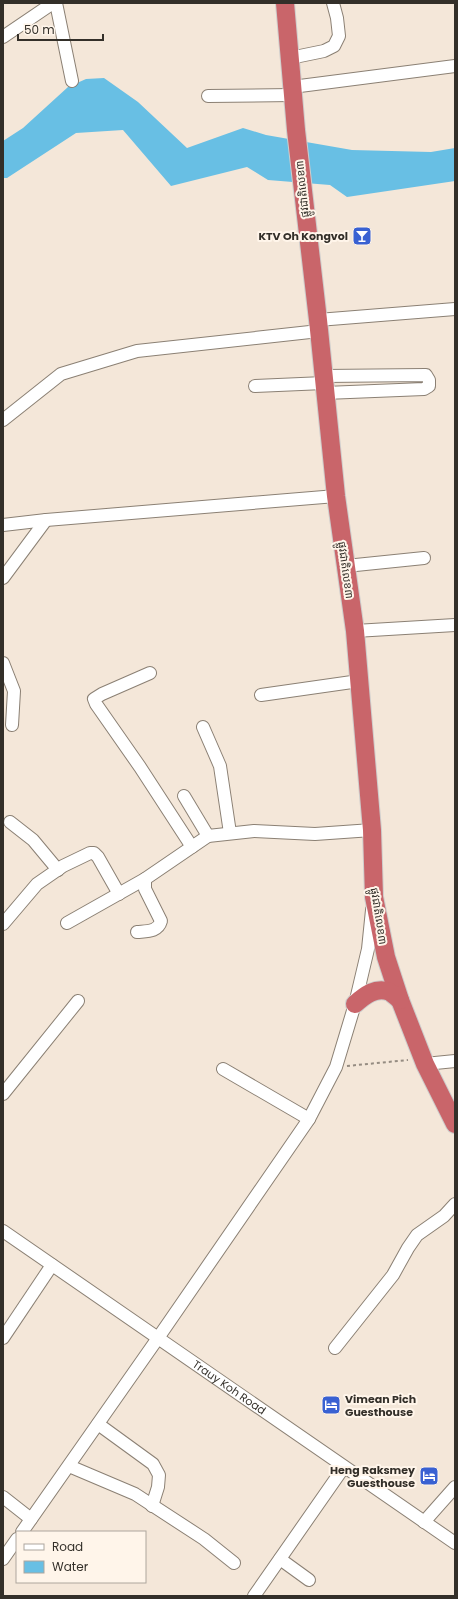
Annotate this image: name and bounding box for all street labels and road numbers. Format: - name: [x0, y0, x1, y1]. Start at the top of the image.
- street label: ផ្លូវជាតិលេខ៣: [291, 159, 315, 218]
- street label: ផ្លូវជាតិលេខ៣: [332, 540, 358, 600]
- street label: ផ្លូវជាតិលេខ៣: [364, 886, 391, 946]
- street label: Trauy Koh Road: [189, 1356, 269, 1418]

